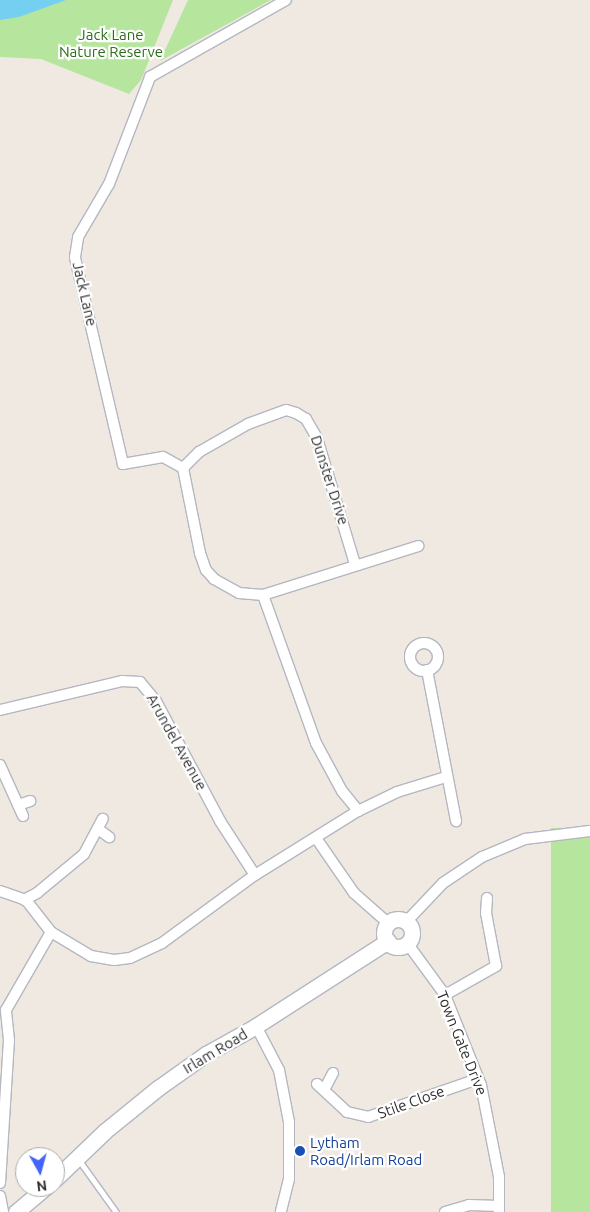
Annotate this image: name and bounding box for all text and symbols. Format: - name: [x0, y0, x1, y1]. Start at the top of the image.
- park label: Jack Lane Nature Reserve: [59, 25, 163, 60]
- street label: Jack Lane: [69, 260, 101, 328]
- street label: Dunster Drive: [307, 433, 353, 527]
- street label: Arundel Avenue: [143, 691, 211, 793]
- street label: Town Gate Drive: [433, 988, 491, 1098]
- street label: Irlam Road: [179, 1025, 251, 1077]
- street label: Stile Close: [375, 1082, 447, 1122]
- place label: Lytham Road/Irlam Road: [310, 1133, 422, 1168]
- marker: Lytham Road/Irlam Road: [294, 1145, 306, 1157]
- north arrow: [15, 1147, 65, 1197]
- text: N: [36, 1177, 48, 1194]

